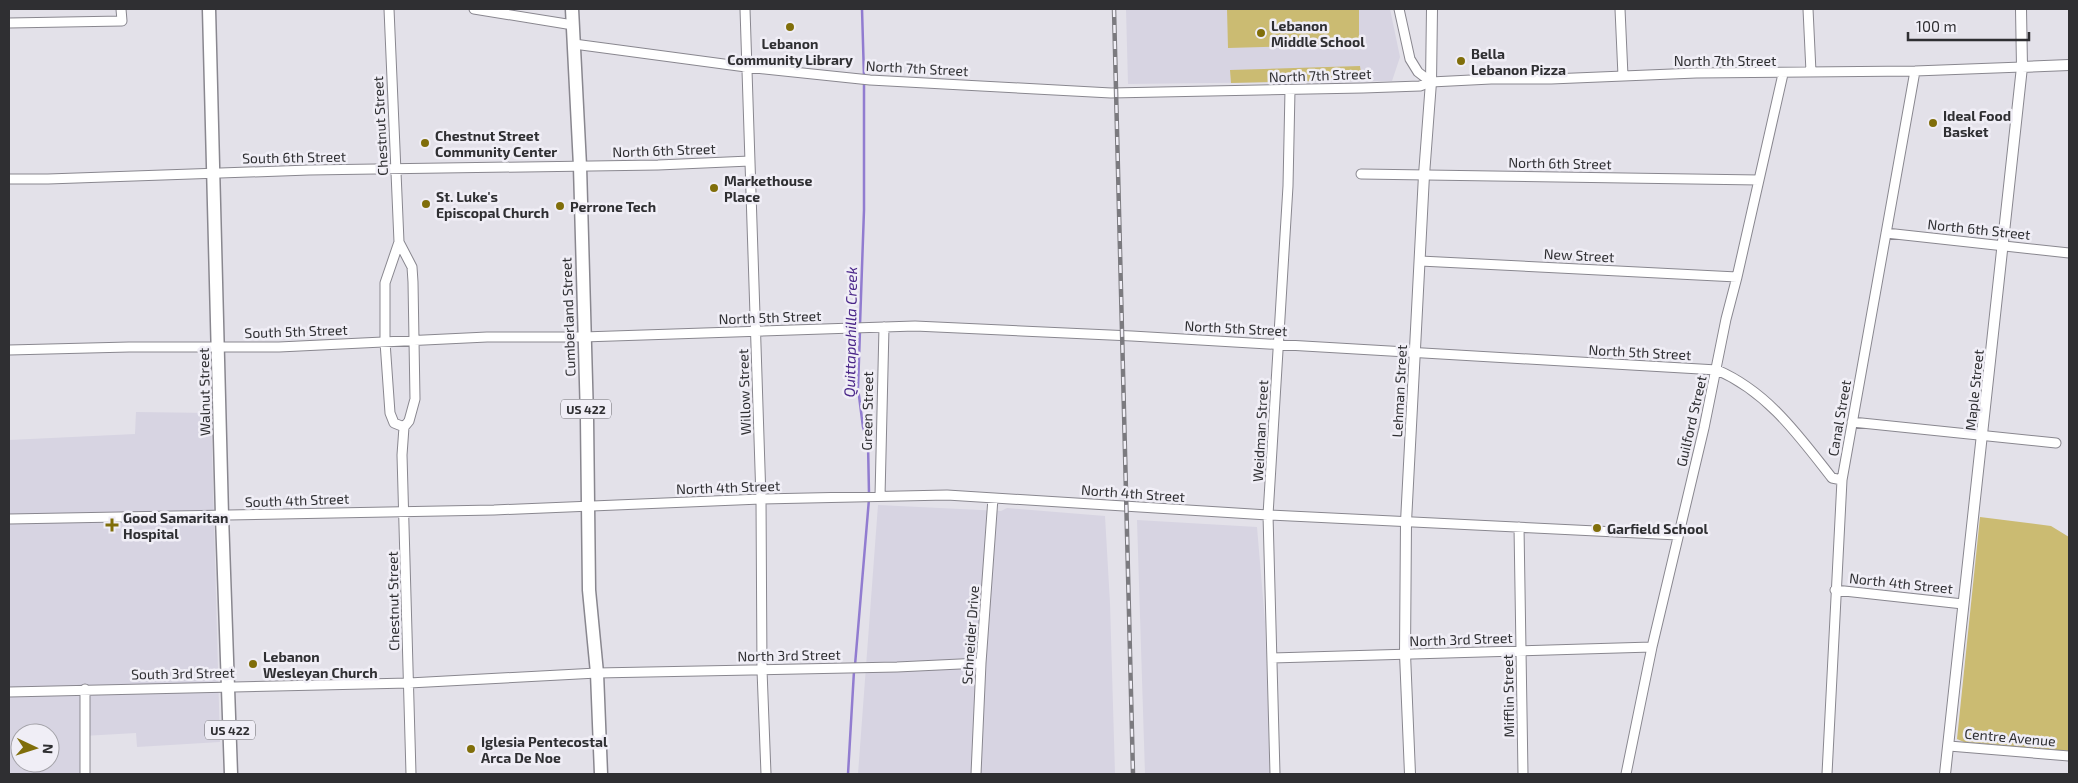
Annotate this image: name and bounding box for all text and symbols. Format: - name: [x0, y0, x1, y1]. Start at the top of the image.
- scale bar: [1908, 10, 2029, 42]
- place label: Lebanon Middle School: [1271, 17, 1365, 50]
- text: 100 m: [1916, 17, 1957, 35]
- marker: Lebanon Community Library: [784, 21, 796, 33]
- marker: Lebanon Middle School: [1255, 27, 1267, 39]
- place label: Lebanon Community Library: [727, 35, 853, 68]
- place label: Bella Lebanon Pizza: [1471, 45, 1566, 78]
- street label: North 7th Street: [1674, 52, 1776, 69]
- marker: Bella Lebanon Pizza: [1455, 55, 1467, 67]
- street label: North 7th Street: [865, 57, 969, 79]
- street label: North 7th Street: [1268, 65, 1372, 85]
- street label: Chestnut Street: [369, 76, 391, 176]
- place label: Ideal Food Basket: [1943, 107, 2011, 140]
- marker: Ideal Food Basket: [1927, 117, 1939, 129]
- place label: Chestnut Street Community Center: [435, 127, 557, 160]
- marker: Chestnut Street Community Center: [419, 137, 431, 149]
- street label: North 6th Street: [612, 140, 716, 160]
- street label: South 6th Street: [242, 148, 346, 166]
- street label: North 6th Street: [1508, 154, 1612, 172]
- place label: Markethouse Place: [724, 172, 812, 205]
- marker: Markethouse Place: [708, 182, 720, 194]
- place label: St. Luke's Episcopal Church: [436, 188, 549, 221]
- marker: St. Luke's Episcopal Church: [420, 198, 432, 210]
- place label: Perrone Tech: [570, 198, 656, 215]
- marker: Perrone Tech: [554, 200, 566, 212]
- street label: North 6th Street: [1927, 215, 2031, 243]
- street label: New Street: [1543, 245, 1615, 265]
- street label: Cumberland Street: [557, 257, 579, 377]
- water label: Quittapahilla Creek: [840, 266, 861, 397]
- street label: North 5th Street: [718, 307, 822, 327]
- street label: North 5th Street: [1184, 317, 1288, 339]
- street label: South 5th Street: [244, 321, 348, 341]
- street label: North 5th Street: [1588, 341, 1692, 363]
- street label: Lehman Street: [1388, 344, 1410, 438]
- street label: Walnut Street: [195, 348, 213, 436]
- street label: Maple Street: [1961, 348, 1987, 432]
- street label: Willow Street: [734, 349, 754, 435]
- street label: Green Street: [858, 371, 876, 451]
- street label: Guilford Street: [1672, 374, 1710, 468]
- street label: Canal Street: [1824, 378, 1854, 458]
- street label: Weidman Street: [1249, 380, 1271, 482]
- road number: US 422: [561, 399, 611, 418]
- street label: North 4th Street: [676, 477, 780, 497]
- street label: North 4th Street: [1080, 481, 1186, 505]
- street label: South 4th Street: [244, 490, 350, 510]
- place label: Good Samaritan Hospital: [123, 509, 228, 542]
- marker: Good Samaritan Hospital: [105, 518, 119, 532]
- place label: Garfield School: [1607, 520, 1709, 537]
- marker: Garfield School: [1591, 522, 1603, 534]
- street label: Chestnut Street: [384, 551, 402, 651]
- street label: North 4th Street: [1848, 569, 1954, 597]
- street label: Schneider Drive: [958, 585, 982, 685]
- street label: North 3rd Street: [1409, 629, 1513, 649]
- street label: North 3rd Street: [737, 646, 841, 664]
- place label: Lebanon Wesleyan Church: [263, 648, 378, 681]
- street label: Mifflin Street: [1499, 654, 1517, 738]
- marker: Lebanon Wesleyan Church: [247, 658, 259, 670]
- street label: South 3rd Street: [131, 664, 235, 682]
- road number: US 422: [205, 720, 255, 740]
- north arrow: [10, 723, 60, 773]
- street label: Centre Avenue: [1964, 725, 2056, 749]
- place label: Iglesia Pentecostal Arca De Noe: [481, 733, 608, 766]
- text: N: [40, 743, 57, 755]
- marker: Iglesia Pentecostal Arca De Noe: [465, 743, 477, 755]

